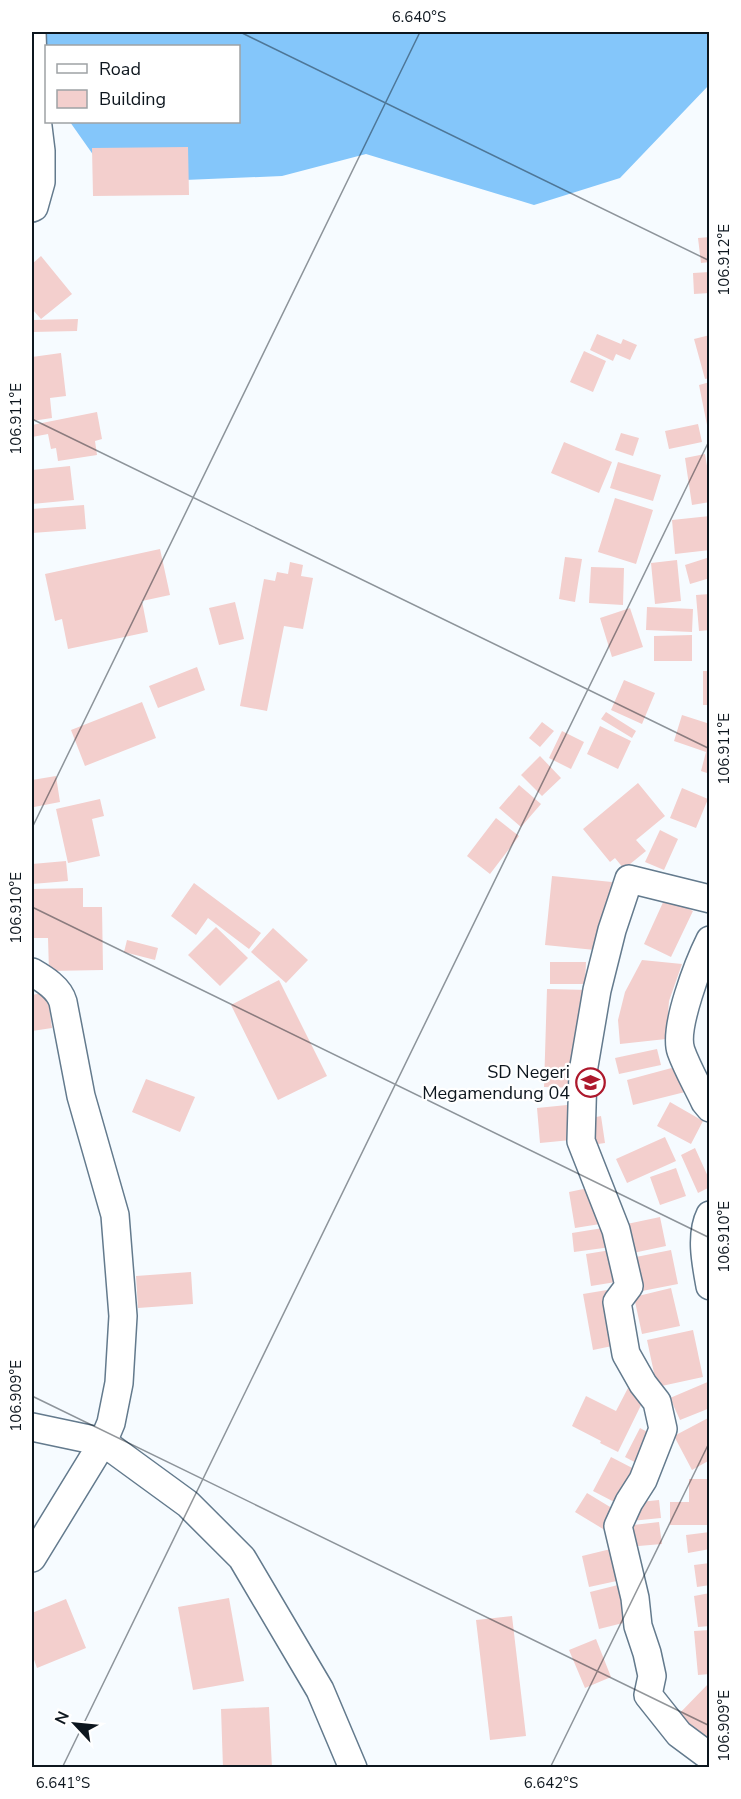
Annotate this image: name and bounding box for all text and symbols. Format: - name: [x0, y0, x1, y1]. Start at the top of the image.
- text: 6.640°S: [392, 7, 446, 27]
- legend: [45, 45, 240, 123]
- text: Road: [99, 57, 141, 81]
- text: Building: [99, 87, 166, 111]
- text: 106.912°E: [714, 224, 734, 296]
- text: 106.911°E: [6, 383, 26, 455]
- text: 106.911°E: [714, 713, 734, 785]
- text: 106.910°E: [6, 872, 26, 944]
- place label: SD Negeri Megamendung 04: [422, 1060, 570, 1105]
- school or university icon: SD Negeri Megamendung 04: [575, 1066, 607, 1098]
- text: 106.910°E: [714, 1201, 734, 1273]
- text: 106.909°E: [6, 1360, 26, 1432]
- text: 106.909°E: [714, 1690, 734, 1762]
- north arrow: [45, 1694, 105, 1754]
- text: N: [50, 1708, 75, 1728]
- text: 6.641°S: [36, 1773, 90, 1793]
- text: 6.642°S: [524, 1773, 578, 1793]

